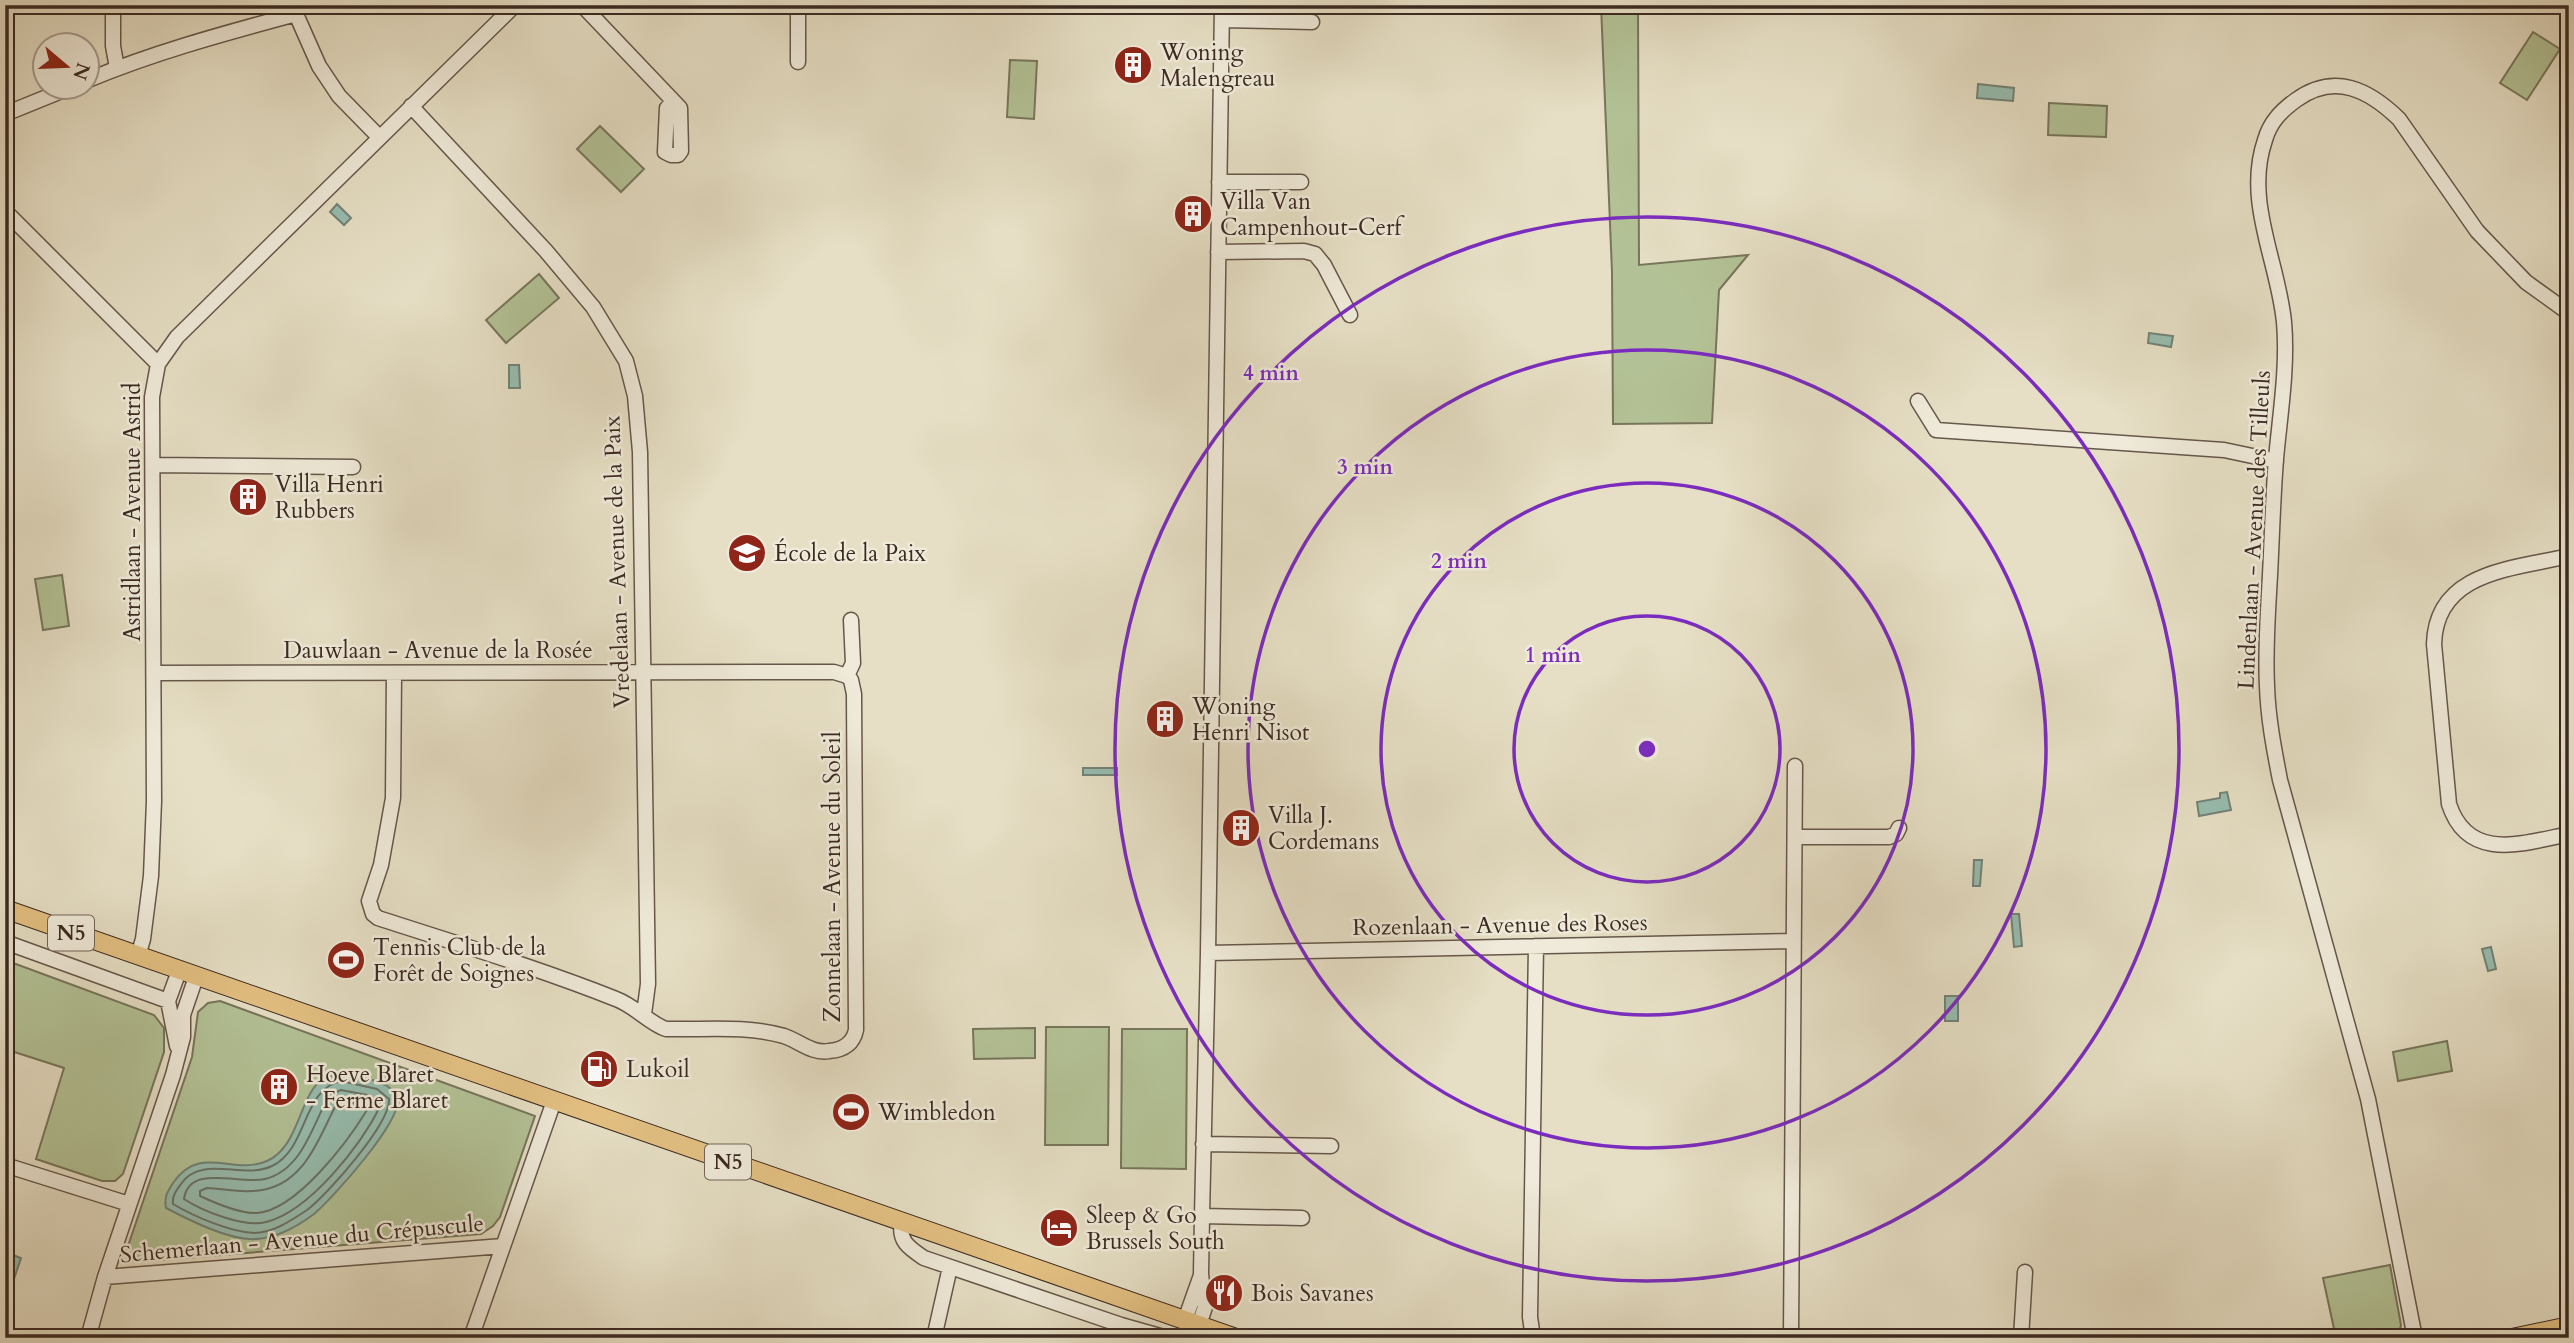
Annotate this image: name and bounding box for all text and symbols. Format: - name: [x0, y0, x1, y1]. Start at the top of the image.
- north arrow: [32, 32, 102, 102]
- place label: Woning Malengreau: [1159, 37, 1275, 94]
- building icon: Woning Malengreau: [1112, 44, 1154, 86]
- text: N: [66, 59, 96, 84]
- place label: Villa Van Campenhout-Cerf: [1220, 186, 1405, 243]
- building icon: Villa Van Campenhout-Cerf: [1172, 193, 1214, 235]
- text: 4 min: [1243, 359, 1299, 388]
- street label: Lindenlaan - Avenue des Tilleuls: [2230, 370, 2278, 690]
- street label: Astridlaan - Avenue Astrid: [117, 382, 148, 642]
- street label: Vredelaan - Avenue de la Paix: [596, 415, 638, 709]
- text: 3 min: [1337, 453, 1393, 482]
- place label: Villa Henri Rubbers: [275, 469, 384, 526]
- building icon: Villa Henri Rubbers: [227, 476, 269, 518]
- school or university icon: École de la Paix: [726, 532, 768, 574]
- place label: École de la Paix: [774, 538, 926, 569]
- text: 2 min: [1431, 547, 1487, 576]
- street label: Dauwlaan - Avenue de la Rosée: [283, 635, 593, 666]
- text: 1 min: [1525, 641, 1581, 670]
- place label: Woning Henri Nisot: [1191, 691, 1309, 748]
- building icon: Woning Henri Nisot: [1144, 698, 1186, 740]
- street label: Zonnelaan - Avenue du Soleil: [817, 731, 848, 1023]
- centre of rings: [1635, 737, 1659, 761]
- place label: Villa J. Cordemans: [1268, 800, 1379, 857]
- building icon: Villa J. Cordemans: [1220, 807, 1262, 849]
- street label: Rozenlaan - Avenue des Roses: [1352, 907, 1648, 943]
- road number: N5: [48, 916, 94, 950]
- place label: Tennis Club de la Forêt de Soignes: [373, 932, 546, 989]
- sports icon: Tennis Club de la Forêt de Soignes: [325, 939, 367, 981]
- fuel station icon: Lukoil: [578, 1048, 620, 1090]
- place label: Lukoil: [626, 1054, 690, 1085]
- place label: Hoeve Blaret - Ferme Blaret: [306, 1059, 448, 1116]
- building icon: Hoeve Blaret - Ferme Blaret: [258, 1066, 300, 1108]
- sports icon: Wimbledon: [830, 1091, 872, 1133]
- place label: Wimbledon: [877, 1097, 996, 1128]
- road number: N5: [705, 1144, 751, 1180]
- place label: Sleep & Go Brussels South: [1086, 1200, 1225, 1257]
- hotel icon: Sleep & Go Brussels South: [1038, 1207, 1080, 1249]
- street label: Schemerlaan - Avenue du Crépuscule: [119, 1208, 485, 1270]
- restaurant icon: Bois Savanes: [1203, 1272, 1245, 1314]
- place label: Bois Savanes: [1251, 1278, 1374, 1309]

